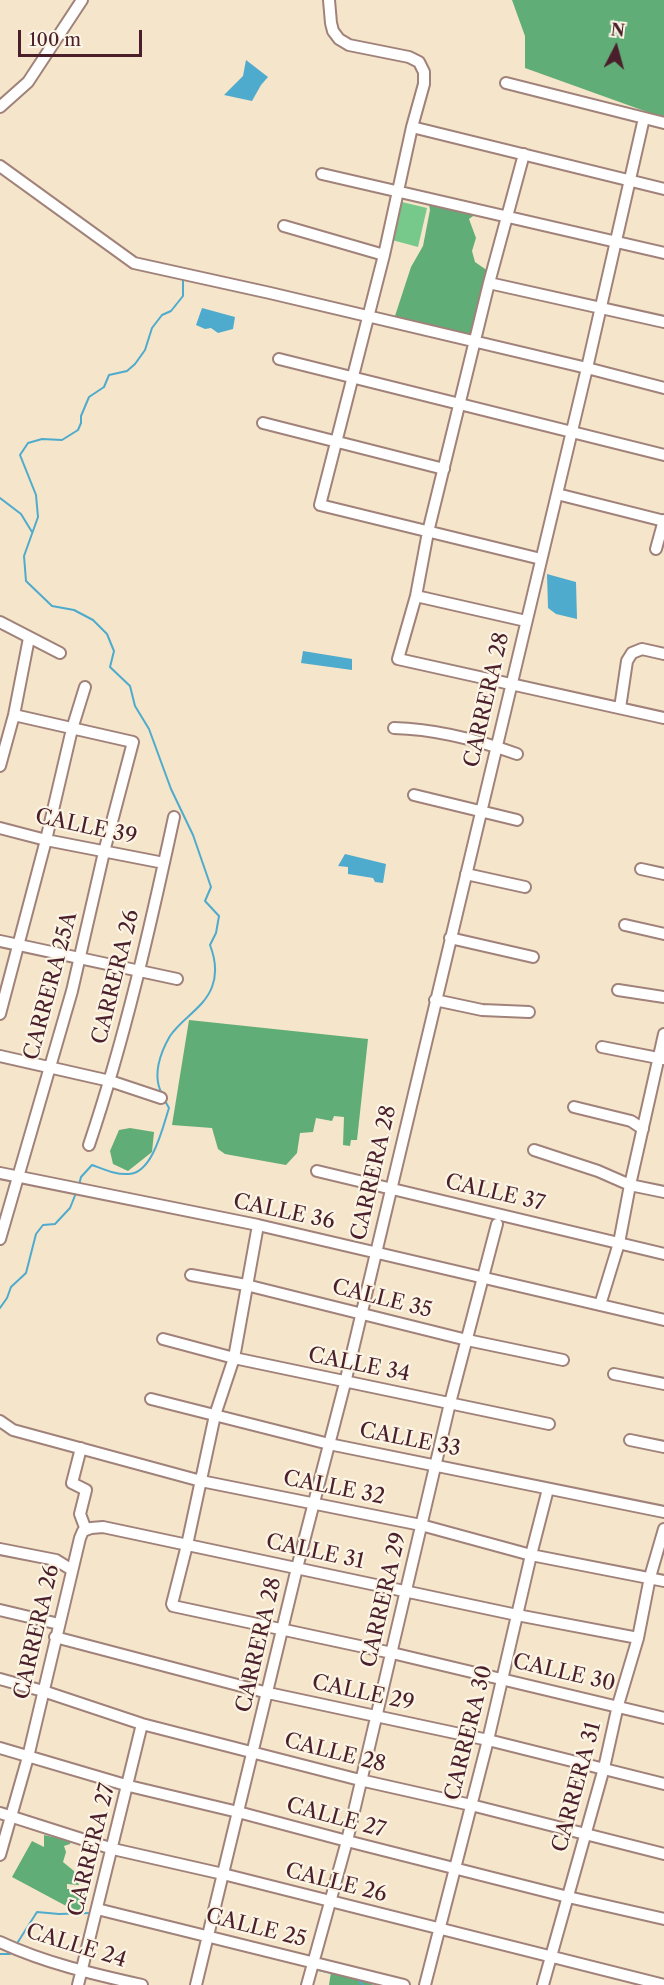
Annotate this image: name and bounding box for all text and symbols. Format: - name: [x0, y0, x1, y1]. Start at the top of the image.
- scale bar: [21, 18, 146, 56]
- north arrow: [586, 18, 646, 78]
- text: N: [610, 19, 626, 41]
- text: 100 m: [29, 29, 81, 51]
- street label: CARRERA 28: [459, 630, 515, 770]
- street label: CALLE 39: [33, 804, 139, 850]
- street label: CARRERA 26: [87, 907, 145, 1047]
- street label: CARRERA 25A: [19, 909, 83, 1063]
- street label: CARRERA 28: [346, 1103, 402, 1243]
- street label: CALLE 37: [443, 1169, 547, 1217]
- street label: CALLE 36: [231, 1189, 337, 1235]
- street label: CALLE 35: [329, 1274, 435, 1324]
- street label: CALLE 34: [306, 1343, 412, 1387]
- street label: CALLE 33: [357, 1418, 463, 1462]
- street label: CALLE 32: [281, 1466, 387, 1510]
- street label: CALLE 31: [264, 1529, 366, 1575]
- street label: CARRERA 29: [356, 1530, 412, 1670]
- street label: CARRERA 26: [9, 1562, 65, 1702]
- street label: CARRERA 28: [231, 1575, 287, 1715]
- street label: CALLE 30: [510, 1649, 618, 1697]
- street label: CARRERA 30: [440, 1663, 498, 1803]
- street label: CALLE 29: [310, 1670, 416, 1716]
- street label: CARRERA 31: [548, 1719, 606, 1855]
- street label: CALLE 28: [282, 1728, 388, 1778]
- street label: CARRERA 27: [63, 1781, 121, 1919]
- street label: CALLE 27: [284, 1793, 388, 1843]
- street label: CALLE 26: [283, 1858, 389, 1908]
- street label: CALLE 25: [203, 1903, 309, 1953]
- street label: CALLE 24: [23, 1919, 129, 1973]

